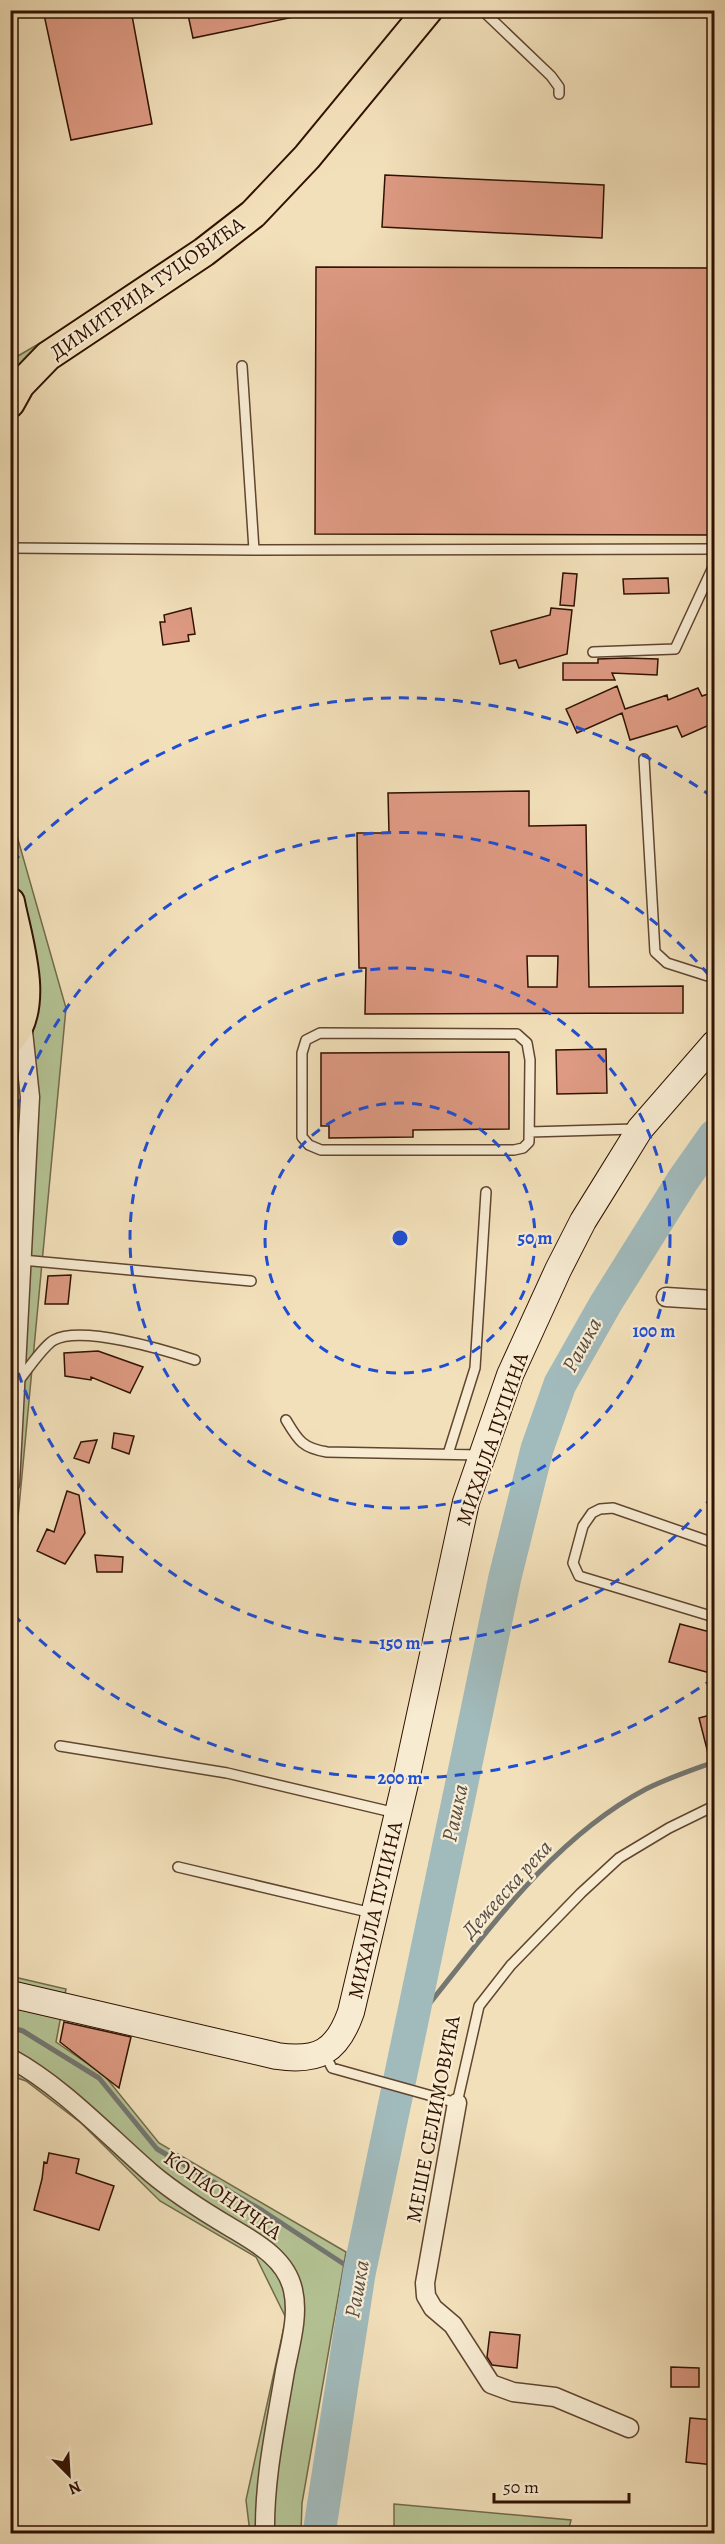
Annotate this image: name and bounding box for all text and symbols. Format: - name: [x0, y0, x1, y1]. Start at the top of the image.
- street label: ДИМИТРИЈА ТУЦОВИЋА: [44, 210, 250, 366]
- text: 50 m: [518, 1226, 552, 1250]
- centre of rings: [390, 1228, 410, 1248]
- water label: Рашка: [555, 1312, 609, 1378]
- text: 100 m: [633, 1319, 675, 1343]
- street label: МИХАЈЛА ПУПИНА: [449, 1348, 535, 1529]
- text: 150 m: [379, 1631, 421, 1655]
- text: 200 m: [377, 1766, 423, 1790]
- water label: Рашка: [434, 1781, 476, 1845]
- street label: МИХАЈЛА ПУПИНА: [341, 1818, 409, 2002]
- water label: Дежевска река: [453, 1833, 559, 1946]
- street label: МЕШЕ СЕЛИМОВИЋА: [399, 2012, 467, 2225]
- street label: КОПАОНИЧКА: [158, 2144, 288, 2247]
- water label: Рашка: [337, 2258, 377, 2320]
- north arrow: [39, 2445, 99, 2505]
- scale bar: [494, 2466, 629, 2504]
- text: N: [65, 2475, 84, 2500]
- text: 50 m: [503, 2475, 539, 2499]

